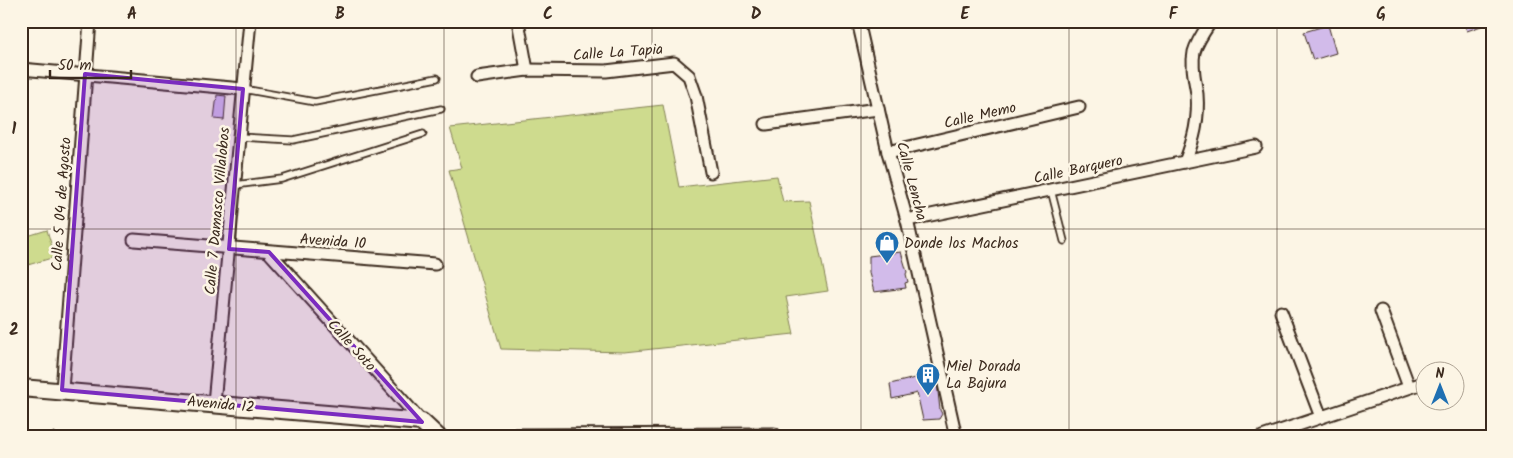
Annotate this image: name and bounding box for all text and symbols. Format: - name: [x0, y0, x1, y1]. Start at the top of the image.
- text: A: [127, 2, 137, 27]
- text: B: [335, 2, 345, 27]
- text: C: [543, 2, 553, 27]
- text: D: [751, 2, 762, 27]
- text: E: [961, 2, 971, 27]
- text: F: [1169, 2, 1179, 27]
- text: G: [1376, 2, 1386, 27]
- street label: Calle La Tapia: [572, 38, 664, 68]
- scale bar: [50, 48, 131, 80]
- text: 50 m: [58, 54, 92, 78]
- street label: Calle Memo: [942, 96, 1019, 136]
- text: 1: [12, 117, 17, 142]
- street label: Calle 7 Damasco Villalobos: [199, 126, 237, 296]
- street label: Calle 5 04 de Agosto: [45, 136, 79, 272]
- street label: Calle Lencha: [889, 139, 933, 223]
- street label: Calle Barquero: [1031, 149, 1125, 191]
- street label: Avenida 10: [299, 228, 367, 256]
- shop icon: Donde los Machos: [874, 230, 900, 264]
- place label: Donde los Machos: [904, 232, 1019, 256]
- street label: Calle Soto: [321, 314, 382, 377]
- text: 2: [9, 318, 19, 343]
- place label: Miel Dorada La Bajura: [946, 355, 1021, 396]
- north arrow: [1416, 360, 1466, 410]
- building icon: Miel Dorada La Bajura: [915, 362, 941, 396]
- text: N: [1436, 363, 1445, 385]
- street label: Avenida 12: [186, 390, 256, 420]

